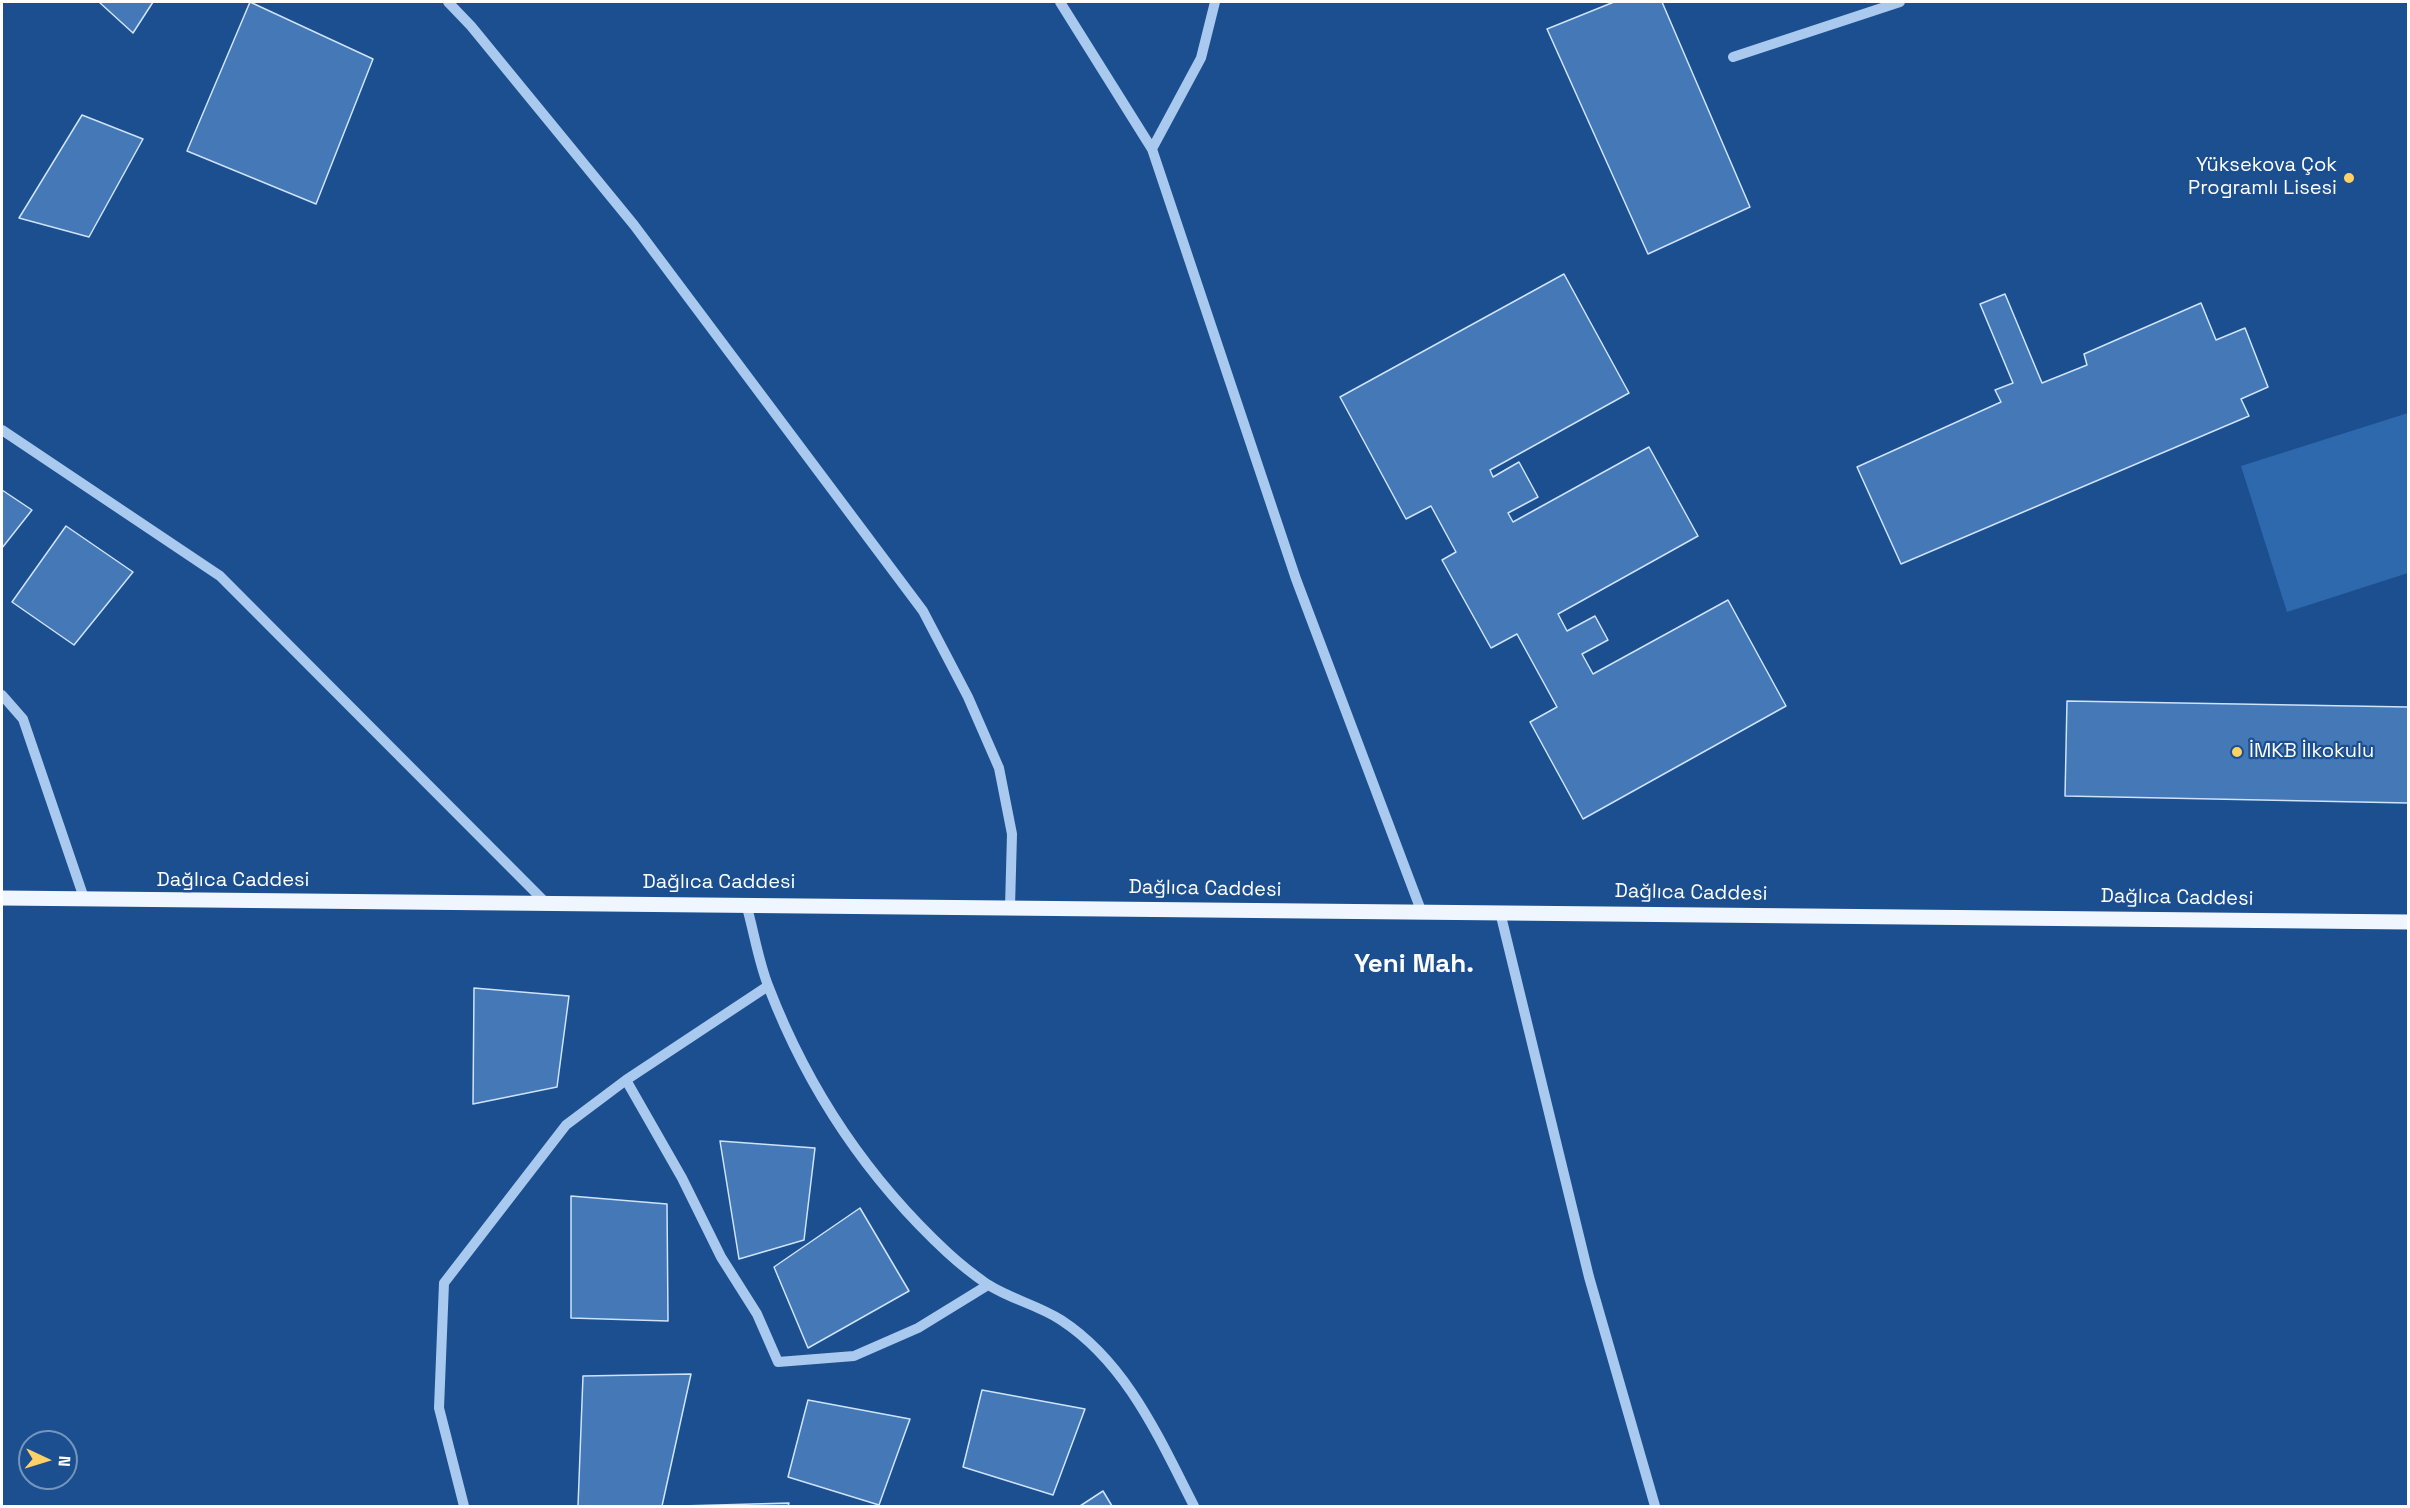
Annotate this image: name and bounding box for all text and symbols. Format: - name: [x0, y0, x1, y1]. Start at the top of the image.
- place label: Yüksekova Çok Programlı Lisesi: [2188, 154, 2337, 201]
- marker: Yüksekova Çok Programlı Lisesi: [2342, 171, 2356, 185]
- place label: İMKB İlkokulu: [2249, 740, 2374, 764]
- marker: İMKB İlkokulu: [2230, 745, 2244, 759]
- street label: Dağlıca Caddesi: [157, 869, 309, 893]
- street label: Dağlıca Caddesi: [643, 871, 795, 895]
- street label: Dağlıca Caddesi: [1128, 876, 1282, 902]
- street label: Dağlıca Caddesi: [1614, 880, 1768, 906]
- street label: Dağlıca Caddesi: [2100, 885, 2254, 911]
- district label: Yeni Mah.: [1354, 949, 1474, 981]
- north arrow: [18, 1430, 78, 1490]
- text: N: [54, 1455, 75, 1467]

